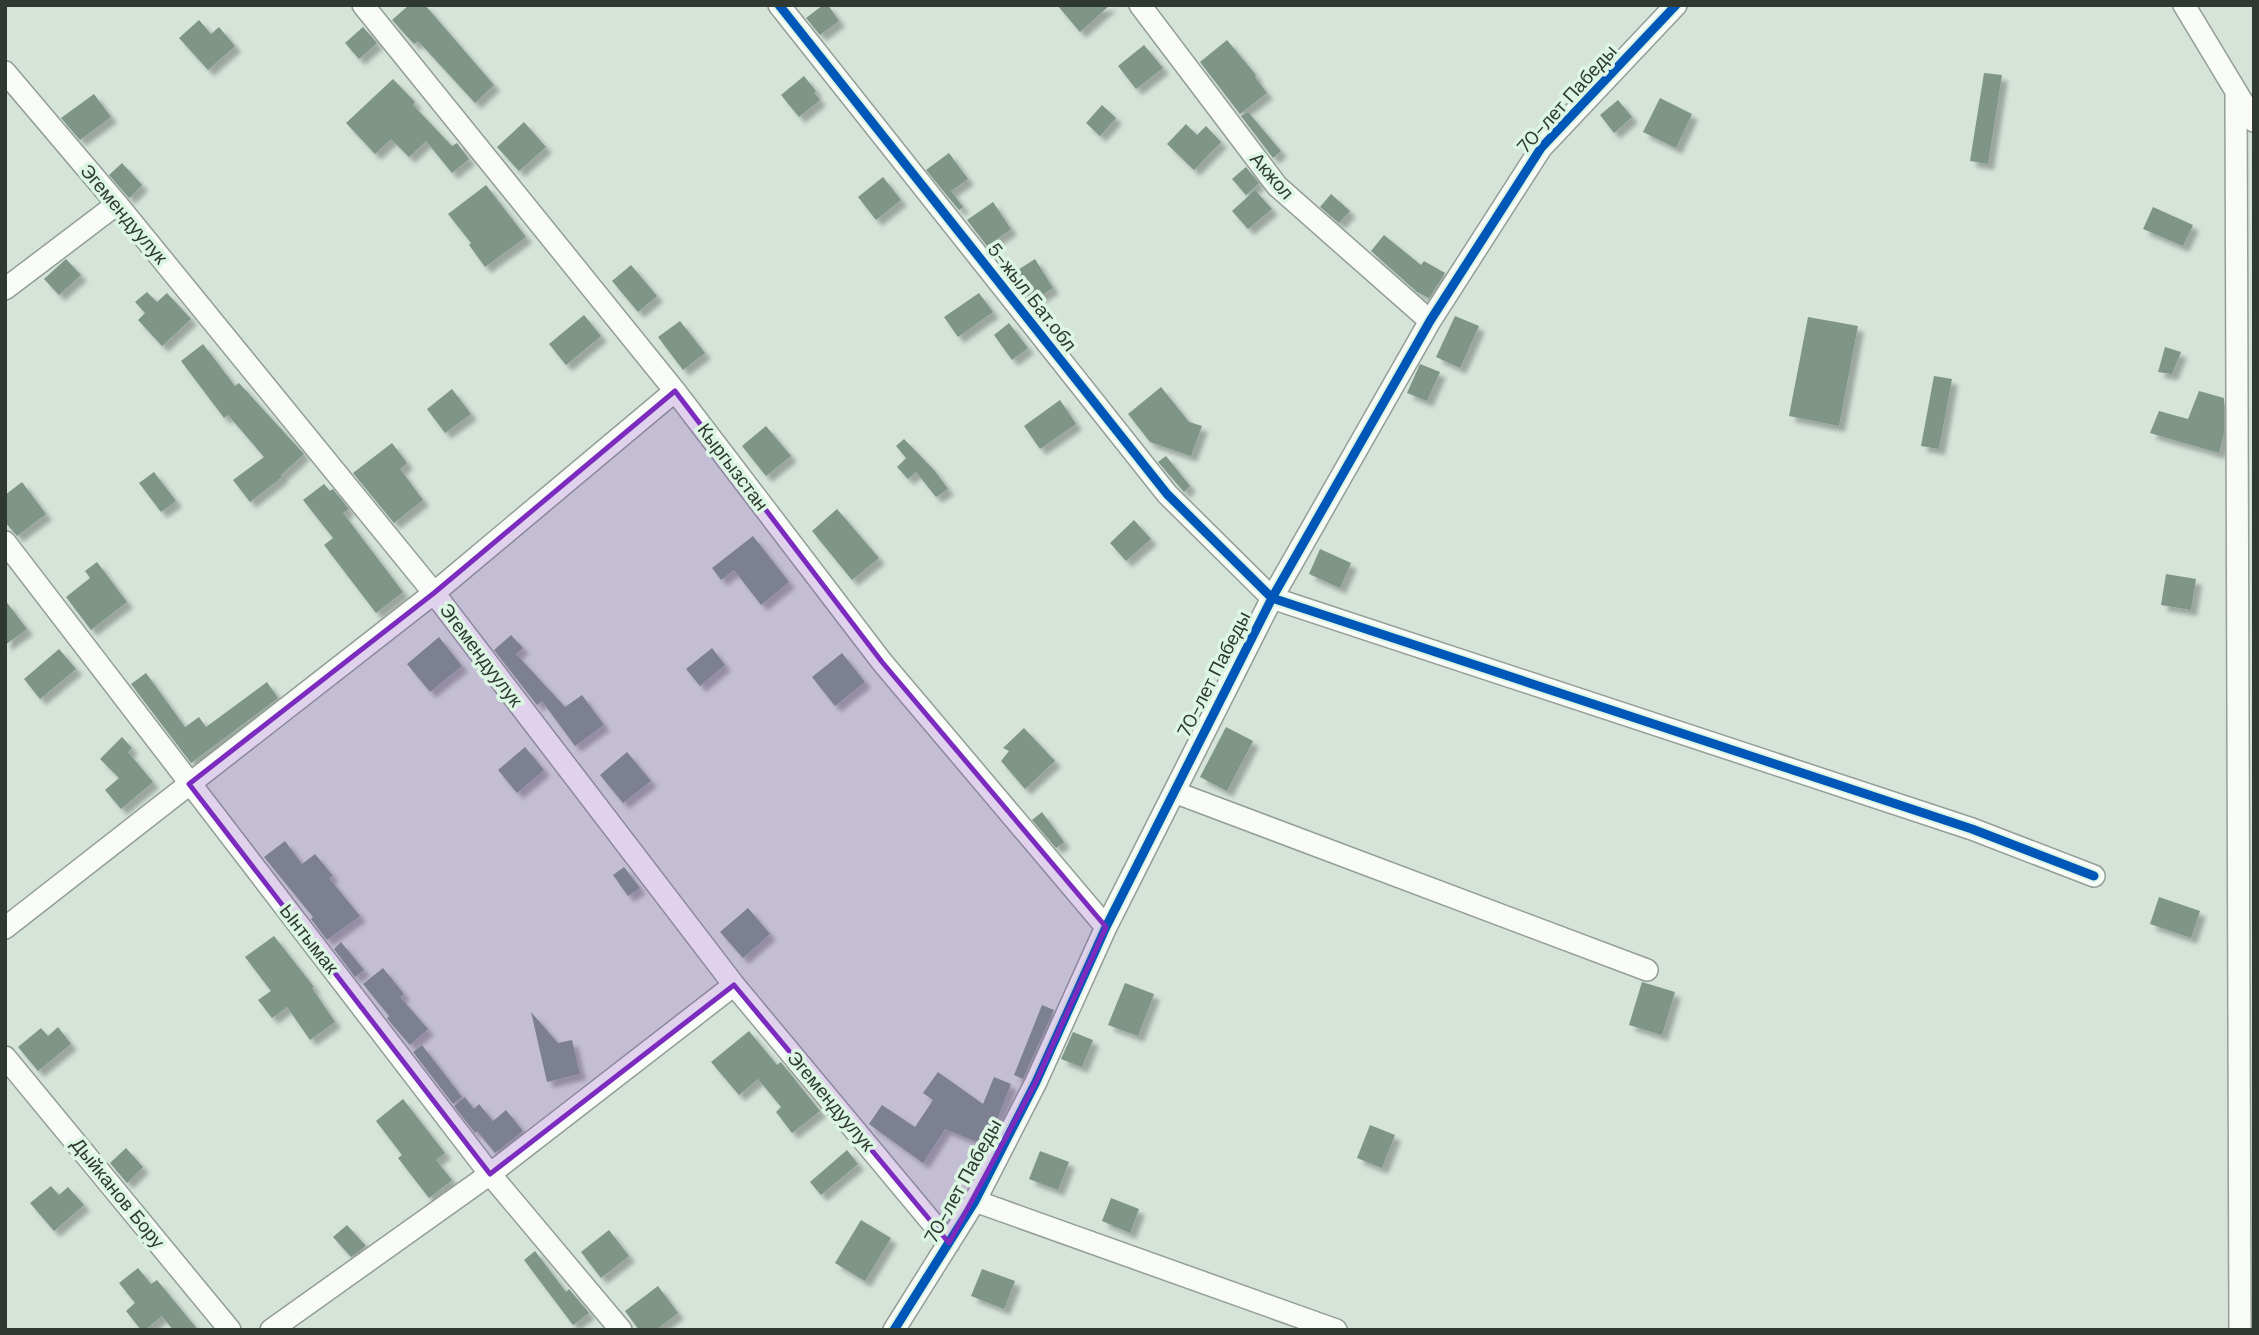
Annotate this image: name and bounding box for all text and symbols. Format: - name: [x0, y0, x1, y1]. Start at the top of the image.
- street label: 70-лет Пабеды: [1512, 39, 1622, 159]
- street label: Акжол: [1245, 147, 1299, 205]
- street label: Эгемендуулук: [75, 159, 174, 270]
- street label: 5-жыл Бат.обл: [982, 238, 1082, 356]
- street label: Кыргызстан: [692, 418, 774, 516]
- street label: Эгемендуулук: [434, 598, 529, 712]
- street label: 70-лет Пабеды: [1172, 607, 1256, 741]
- street label: Ынтымак: [274, 899, 344, 979]
- street label: Эгемендуулук: [782, 1046, 881, 1157]
- street label: 70-лет Пабеды: [919, 1115, 1007, 1247]
- street label: Дыйканов Бору: [66, 1132, 171, 1254]

